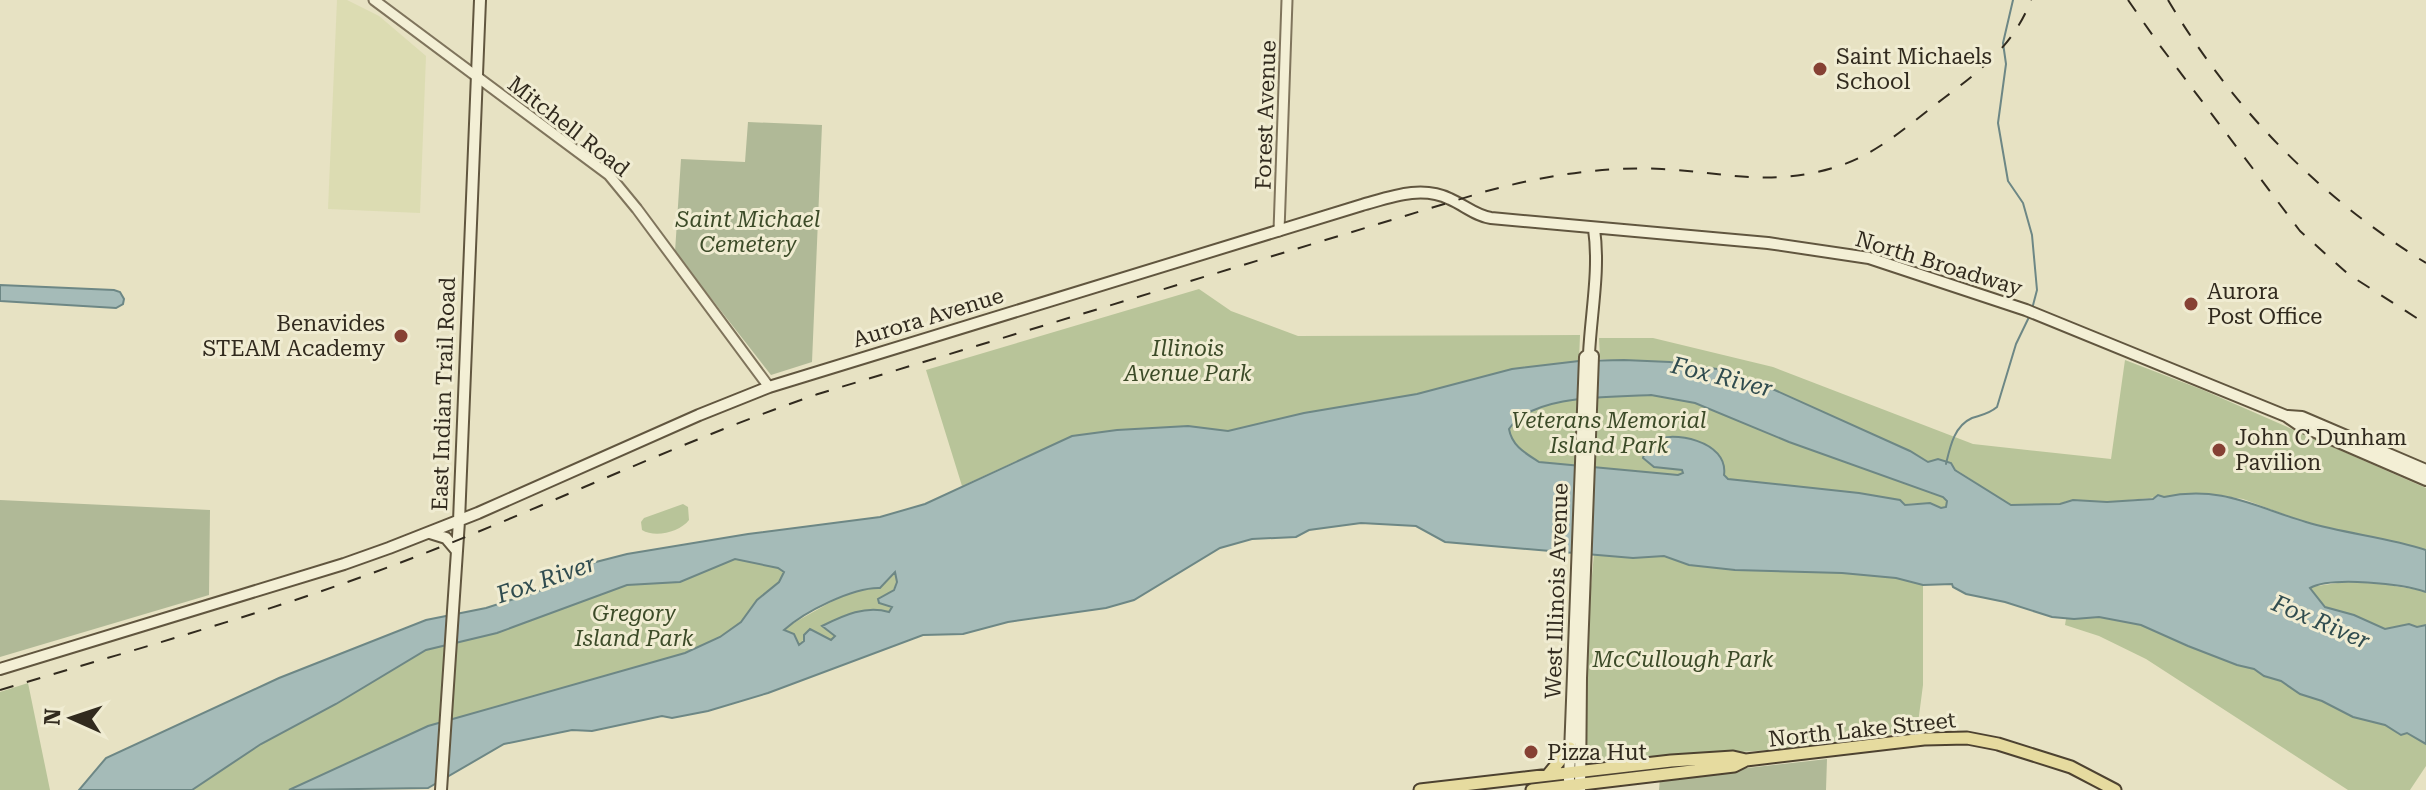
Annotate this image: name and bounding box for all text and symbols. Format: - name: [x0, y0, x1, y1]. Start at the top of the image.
- street label: Forest Avenue: [1250, 40, 1281, 190]
- place label: Saint Michaels School: [1836, 44, 1992, 94]
- marker: Saint Michaels School: [1811, 60, 1829, 78]
- street label: Mitchell Road: [503, 71, 635, 182]
- park label: Saint Michael Cemetery: [675, 207, 820, 257]
- street label: North Broadway: [1852, 226, 2025, 301]
- street label: East Indian Trail Road: [427, 277, 460, 512]
- place label: Aurora Post Office: [2207, 279, 2322, 329]
- street label: Aurora Avenue: [850, 283, 1007, 352]
- marker: Aurora Post Office: [2182, 295, 2200, 313]
- place label: Benavides STEAM Academy: [202, 311, 385, 361]
- marker: Benavides STEAM Academy: [392, 327, 410, 345]
- park label: Illinois Avenue Park: [1122, 336, 1252, 386]
- water label: Fox River: [1667, 351, 1776, 403]
- park label: Veterans Memorial Island Park: [1512, 408, 1706, 458]
- place label: John C Dunham Pavilion: [2235, 425, 2407, 475]
- marker: John C Dunham Pavilion: [2210, 441, 2228, 459]
- street label: West Illinois Avenue: [1540, 482, 1573, 700]
- water label: Fox River: [492, 549, 600, 609]
- water label: Fox River: [2267, 588, 2374, 655]
- park label: Gregory Island Park: [574, 601, 693, 651]
- park label: McCullough Park: [1592, 647, 1774, 672]
- north arrow: [32, 678, 112, 758]
- street label: North Lake Street: [1767, 707, 1957, 752]
- text: N: [40, 708, 65, 726]
- place label: Pizza Hut: [1547, 740, 1647, 765]
- marker: Pizza Hut: [1522, 743, 1540, 761]

